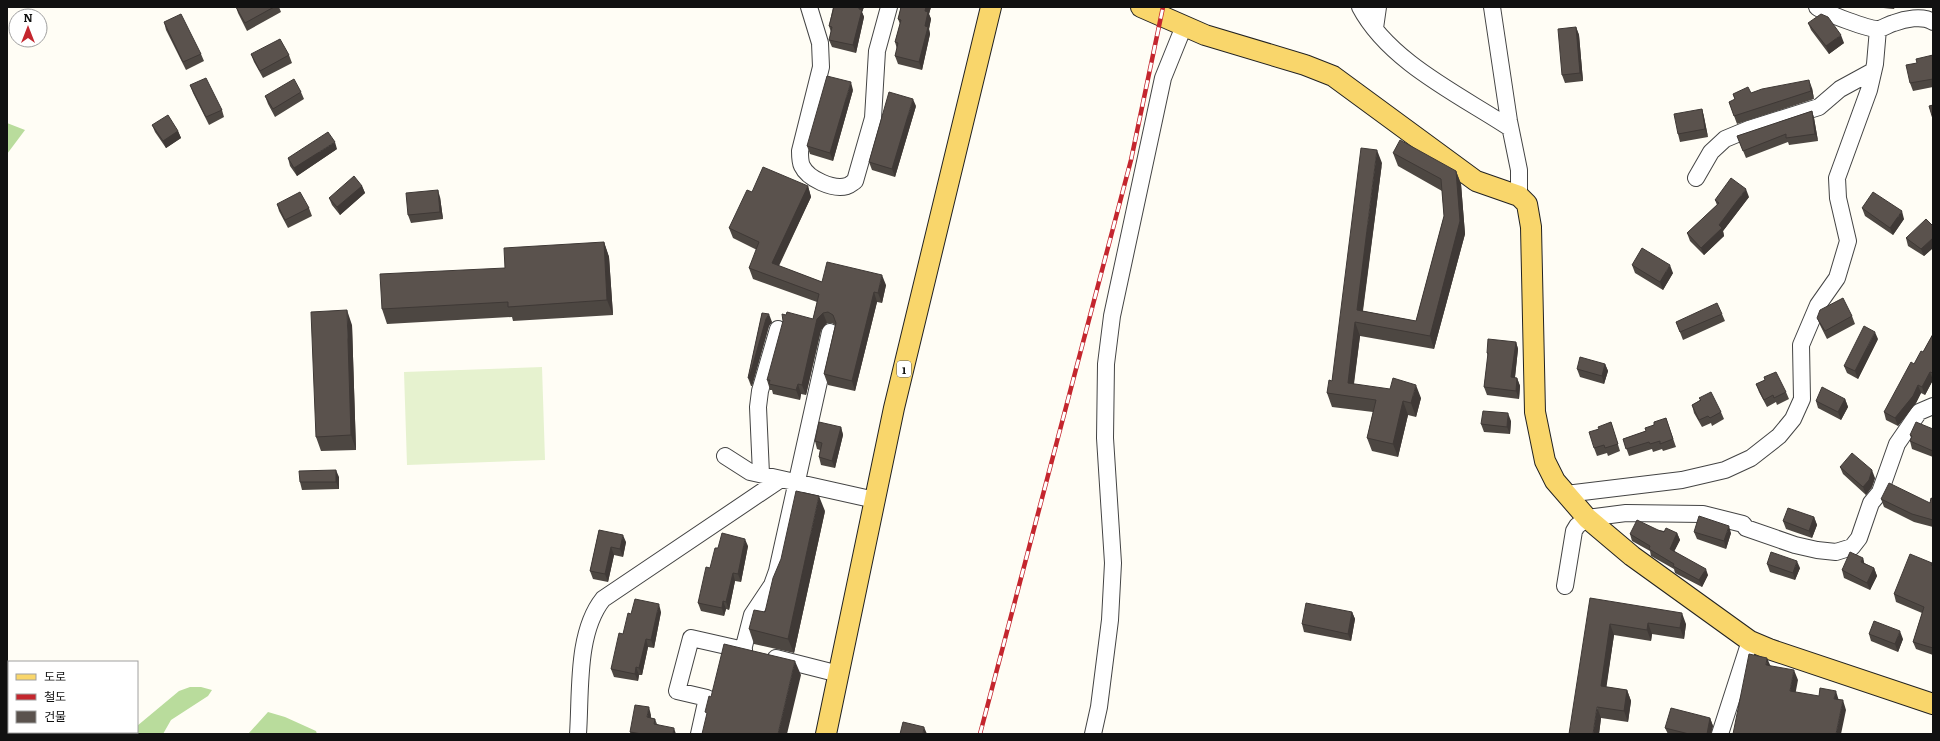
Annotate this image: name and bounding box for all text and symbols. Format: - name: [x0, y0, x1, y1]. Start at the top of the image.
- north arrow: [8, 8, 48, 48]
- text: N: [23, 9, 33, 25]
- road number: 1: [897, 361, 911, 377]
- legend: [8, 661, 138, 733]
- text: 도로: [44, 667, 66, 685]
- text: 철도: [44, 687, 66, 705]
- text: 건물: [44, 707, 66, 725]

